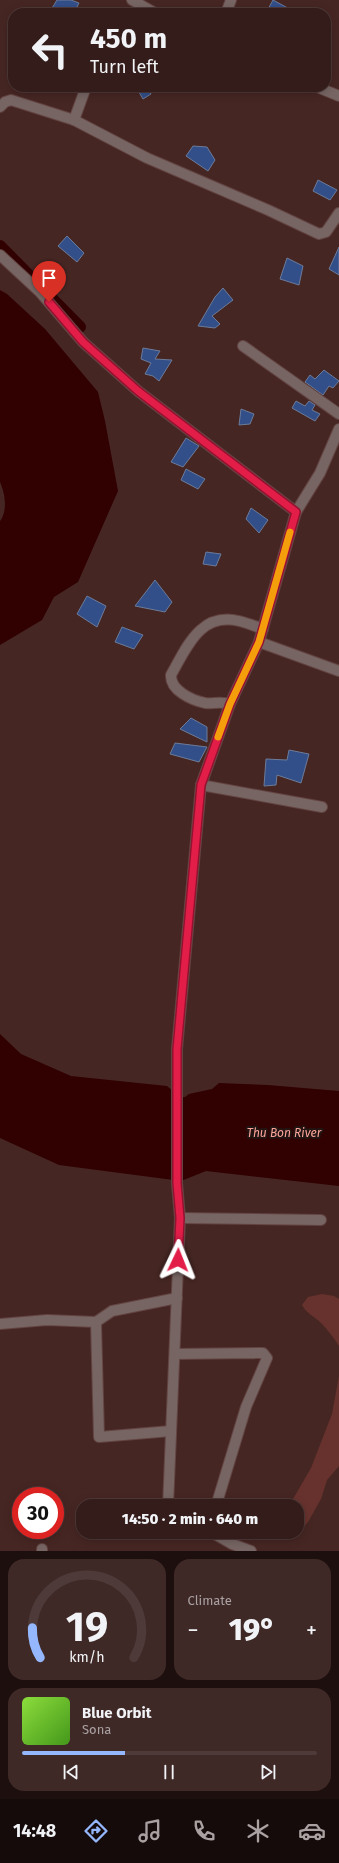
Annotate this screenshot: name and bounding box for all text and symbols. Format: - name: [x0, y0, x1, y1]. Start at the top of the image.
- text: 450 m: [90, 22, 167, 55]
- icon: left: [24, 24, 76, 76]
- text: Turn left: [90, 56, 159, 78]
- pin: [32, 261, 66, 302]
- icon: arrive: [38, 267, 60, 289]
- water label: Thu Bon River: [247, 1126, 322, 1140]
- position arrow: [157, 1239, 199, 1281]
- speed limit sign: 30: [12, 1487, 64, 1539]
- text: 14:50 · 2 min · 640 m: [122, 1510, 258, 1528]
- text: Climate: [188, 1593, 232, 1608]
- text: 19: [65, 1601, 108, 1651]
- text: 19°: [229, 1612, 276, 1648]
- text: −: [188, 1617, 199, 1644]
- text: +: [306, 1617, 317, 1644]
- text: km/h: [69, 1648, 104, 1665]
- text: Blue Orbit: [82, 1704, 151, 1722]
- text: Sona: [82, 1722, 111, 1737]
- icon: previous: [60, 1761, 82, 1783]
- icon: pause: [158, 1761, 180, 1783]
- icon: next: [257, 1761, 279, 1783]
- icon: directions: [82, 1817, 110, 1845]
- icon: music: [136, 1817, 164, 1845]
- icon: phone: [190, 1817, 218, 1845]
- icon: climate: [244, 1817, 272, 1845]
- icon: car: [298, 1817, 326, 1845]
- text: 14:48: [13, 1820, 56, 1842]

